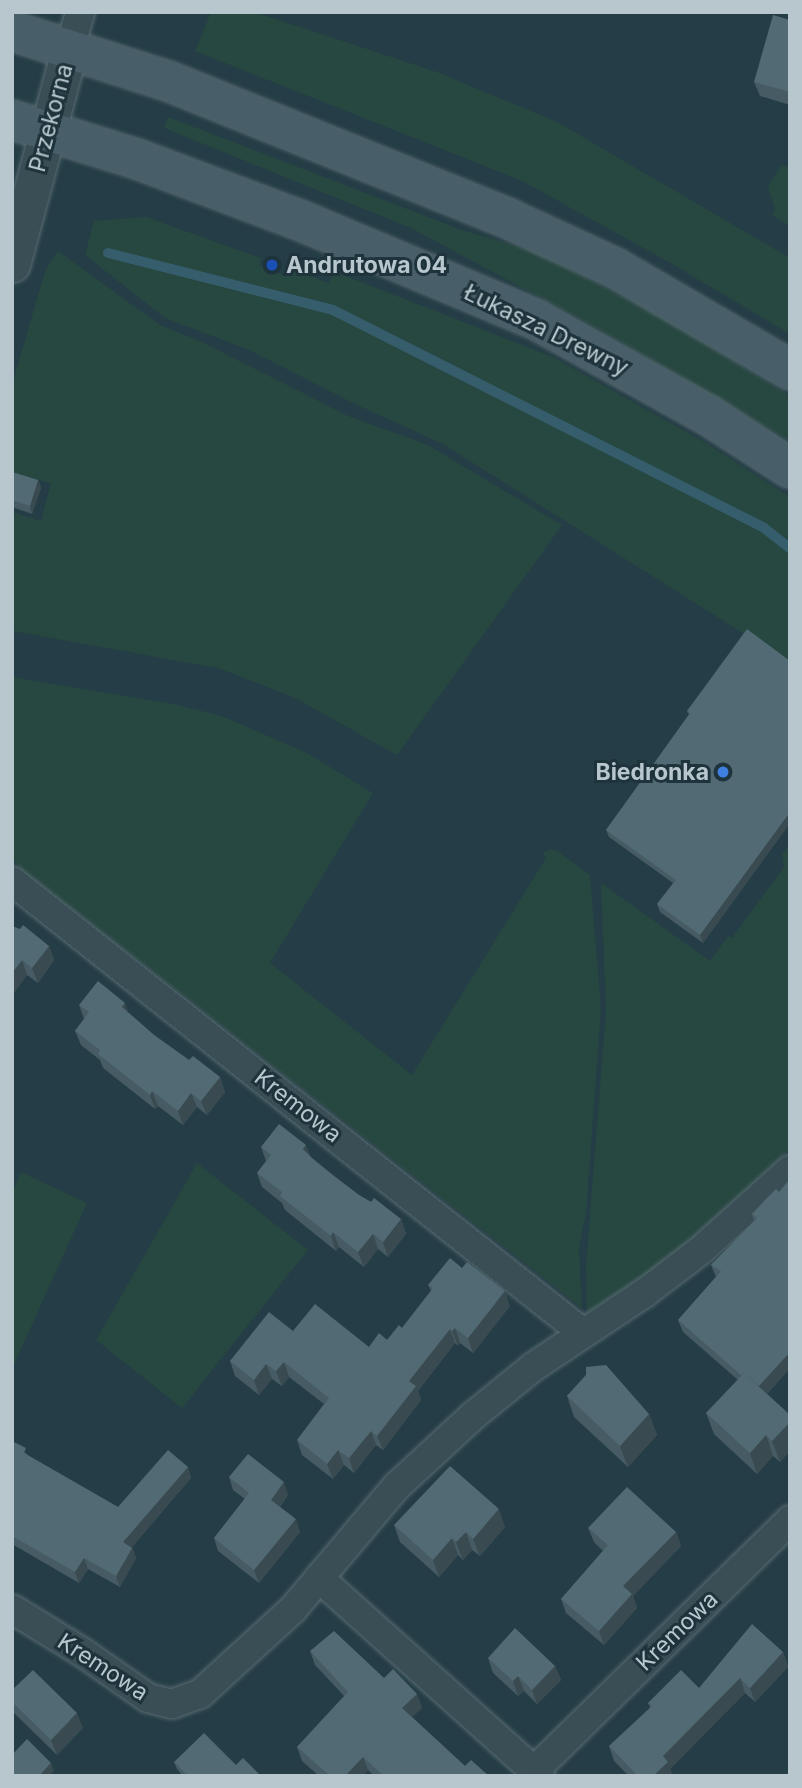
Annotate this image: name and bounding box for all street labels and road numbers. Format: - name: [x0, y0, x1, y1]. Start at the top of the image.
- street label: Przekorna: [23, 61, 79, 175]
- street label: Łukasza Drewny: [459, 278, 633, 382]
- street label: Kremowa: [249, 1064, 347, 1148]
- street label: Kremowa: [631, 1586, 723, 1676]
- street label: Kremowa: [53, 1628, 153, 1706]

